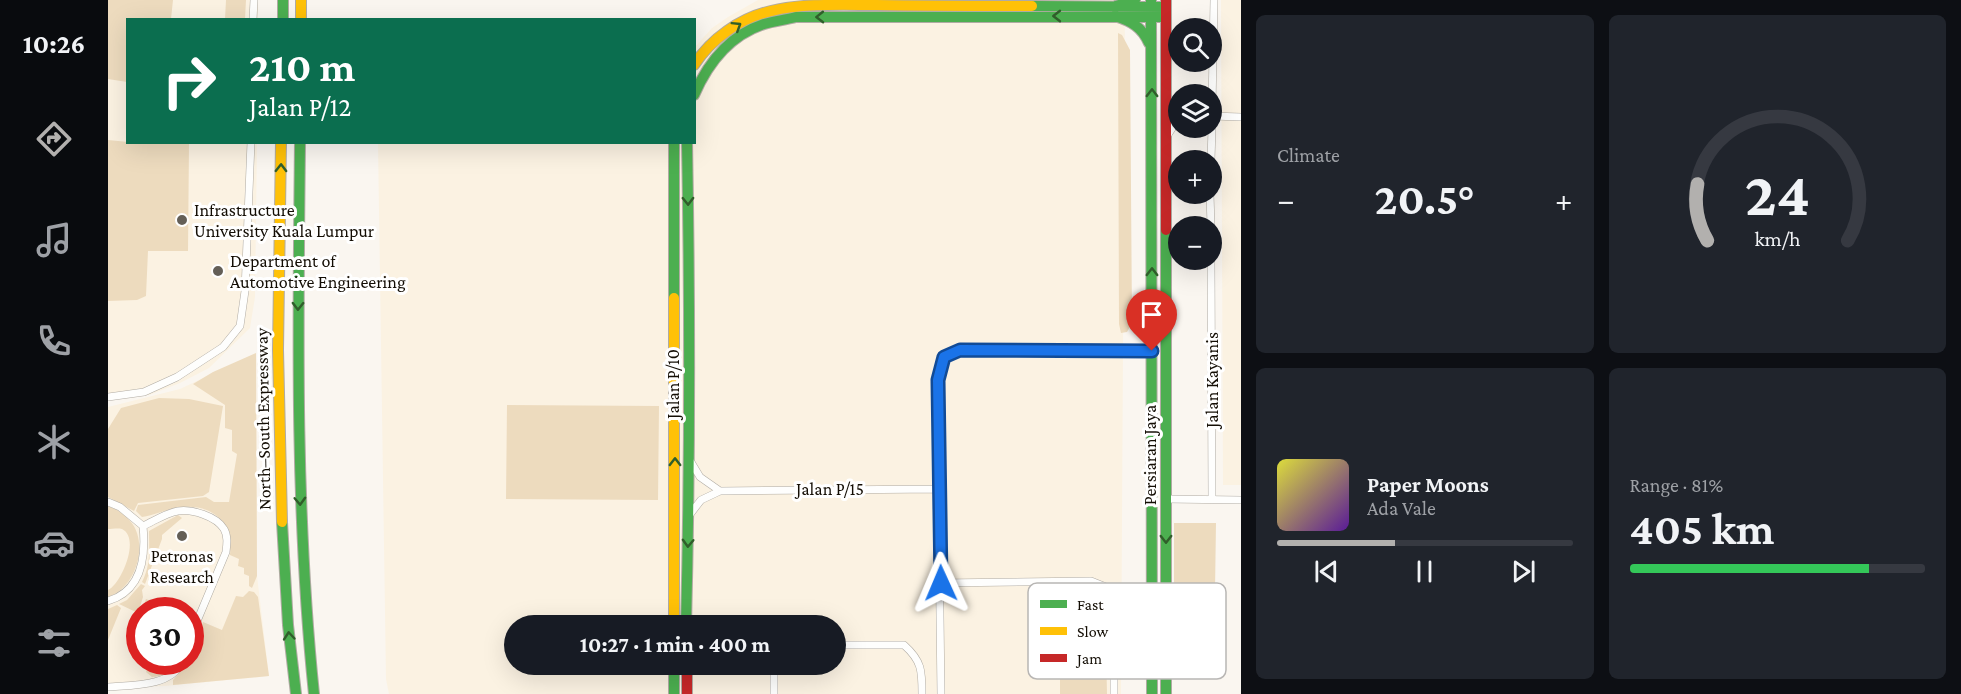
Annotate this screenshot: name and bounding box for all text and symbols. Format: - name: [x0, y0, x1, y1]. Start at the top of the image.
- one-way arrow: [1052, 10, 1061, 22]
- one-way arrow: [815, 11, 824, 23]
- map controls: [1168, 18, 1222, 270]
- button: search: [1168, 18, 1222, 72]
- one-way arrow: [731, 21, 741, 33]
- text: 10:26: [23, 29, 85, 59]
- icon: right: [150, 42, 228, 120]
- text: 210 m: [249, 43, 355, 90]
- button: layers: [1168, 84, 1222, 138]
- one-way arrow: [1146, 88, 1158, 97]
- text: Jalan P/12: [249, 92, 351, 122]
- icon: directions: [33, 118, 75, 160]
- text: Climate: [1277, 144, 1340, 166]
- button: +: [1168, 150, 1222, 204]
- text: 24: [1745, 159, 1810, 228]
- one-way arrow: [274, 164, 287, 173]
- text: 20.5°: [1375, 174, 1475, 224]
- text: −: [1277, 181, 1294, 218]
- text: +: [1555, 181, 1572, 218]
- one-way arrow: [682, 196, 694, 205]
- place label: Infrastructure University Kuala Lumpur: [194, 200, 375, 241]
- marker: Infrastructure University Kuala Lumpur: [175, 213, 189, 227]
- button: −: [1168, 216, 1222, 270]
- icon: music: [33, 219, 75, 261]
- text: km/h: [1754, 227, 1801, 251]
- place label: Department of Automotive Engineering: [230, 251, 406, 292]
- marker: Department of Automotive Engineering: [211, 264, 225, 278]
- one-way arrow: [1146, 267, 1158, 276]
- pin: [1126, 289, 1177, 351]
- icon: arrive: [1135, 298, 1168, 331]
- one-way arrow: [292, 301, 304, 310]
- icon: phone: [33, 320, 75, 362]
- street label: North–South Expressway: [251, 327, 275, 510]
- street label: Jalan Kayanis: [1202, 332, 1222, 430]
- street label: Jalan P/10: [663, 349, 683, 421]
- street label: Persiaran Jaya: [1140, 405, 1160, 505]
- icon: climate: [33, 421, 75, 463]
- one-way arrow: [669, 458, 681, 467]
- text: Paper Moons: [1367, 472, 1489, 497]
- text: Range · 81%: [1630, 474, 1723, 496]
- street label: Jalan P/15: [794, 479, 864, 499]
- one-way arrow: [294, 496, 306, 505]
- text: Ada Vale: [1367, 497, 1436, 519]
- text: 405 km: [1630, 504, 1774, 554]
- icon: car: [33, 522, 75, 564]
- marker: Petronas Research: [175, 529, 189, 543]
- one-way arrow: [1160, 535, 1172, 544]
- one-way arrow: [682, 538, 695, 547]
- place label: Petronas Research: [150, 546, 214, 587]
- position arrow: [909, 551, 973, 615]
- icon: previous: [1310, 555, 1343, 588]
- icon: pause: [1408, 555, 1441, 588]
- icon: next: [1507, 555, 1540, 588]
- legend: [1028, 583, 1226, 679]
- text: Fast: [1077, 596, 1104, 613]
- speed limit sign: 30: [126, 597, 204, 675]
- icon: filters: [33, 622, 75, 664]
- text: Slow: [1077, 623, 1109, 640]
- one-way arrow: [283, 631, 296, 640]
- text: 10:27 · 1 min · 400 m: [580, 632, 770, 657]
- text: Jam: [1075, 650, 1102, 668]

